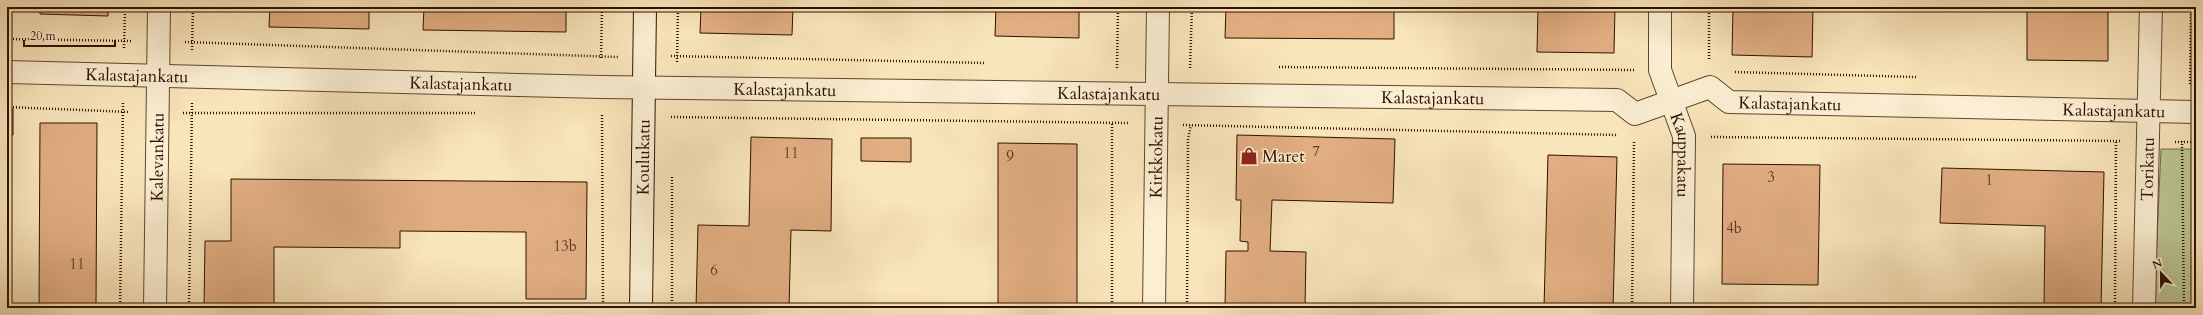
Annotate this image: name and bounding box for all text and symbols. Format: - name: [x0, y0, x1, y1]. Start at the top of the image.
- scale bar: [24, 22, 115, 48]
- text: 20 m: [30, 28, 57, 44]
- street label: Kalastajankatu: [85, 62, 189, 88]
- street label: Kalastajankatu: [409, 71, 513, 96]
- street label: Kalastajankatu: [733, 77, 837, 102]
- street label: Kalastajankatu: [1057, 81, 1160, 106]
- street label: Kalastajankatu: [1381, 85, 1484, 110]
- street label: Kalastajankatu: [1738, 91, 1842, 116]
- street label: Kalastajankatu: [2062, 98, 2166, 123]
- street label: Kauppakatu: [1665, 109, 1696, 198]
- street label: Kalevankatu: [145, 112, 169, 202]
- street label: Kirkkokatu: [1144, 116, 1168, 198]
- street label: Koulukatu: [631, 119, 655, 195]
- street label: Torikatu: [2135, 137, 2159, 201]
- house number: 7: [1312, 141, 1320, 161]
- house number: 11: [783, 143, 799, 163]
- place label: Maret: [1262, 145, 1305, 168]
- house number: 9: [1006, 146, 1014, 166]
- shop icon: Maret: [1239, 146, 1259, 166]
- house number: 3: [1767, 167, 1775, 187]
- house number: 1: [1985, 170, 1993, 190]
- house number: 4b: [1726, 218, 1742, 238]
- house number: 13b: [553, 236, 577, 256]
- north arrow: [2141, 253, 2181, 293]
- house number: 11: [69, 254, 85, 274]
- text: N: [2150, 255, 2165, 273]
- house number: 6: [710, 260, 718, 280]

